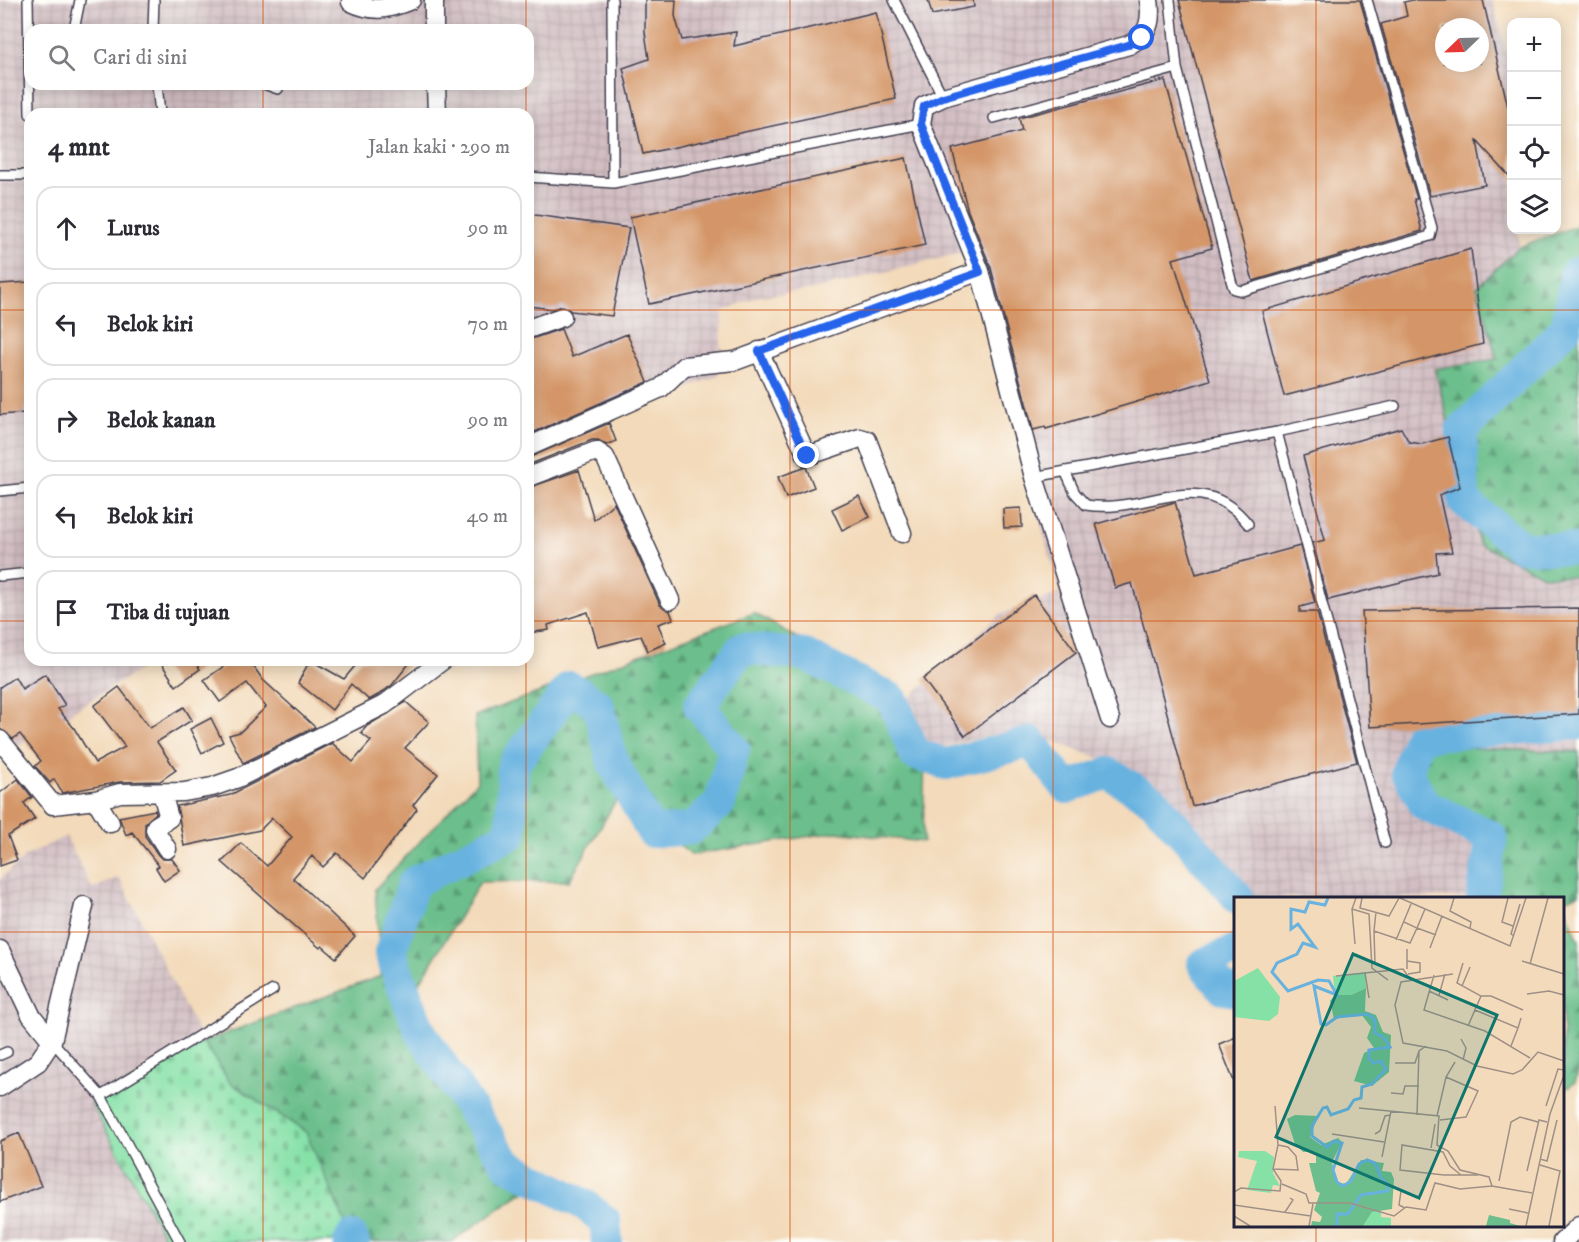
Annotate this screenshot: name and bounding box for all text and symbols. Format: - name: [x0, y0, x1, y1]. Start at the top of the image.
- north arrow: [1435, 18, 1489, 72]
- map controls: [1507, 18, 1561, 234]
- button: +: [1507, 18, 1561, 72]
- search box: [24, 24, 534, 90]
- route start: [1128, 24, 1154, 50]
- icon: search: [45, 41, 78, 74]
- text: Cari di sini: [93, 44, 187, 71]
- button: −: [1507, 72, 1561, 126]
- button: locate: [1507, 126, 1561, 180]
- text: 4 mnt: [48, 131, 110, 164]
- text: Jalan kaki · 290 m: [368, 135, 510, 160]
- button: layers: [1507, 180, 1561, 234]
- icon: ahead: [50, 212, 83, 245]
- text: Lurus: [107, 215, 160, 242]
- text: 90 m: [468, 216, 508, 241]
- icon: left: [50, 308, 83, 341]
- text: Belok kiri: [107, 311, 193, 338]
- text: 70 m: [467, 312, 508, 337]
- icon: right: [50, 404, 83, 437]
- text: Belok kanan: [107, 407, 215, 434]
- text: 90 m: [468, 408, 508, 433]
- route end: [793, 442, 819, 468]
- icon: left: [50, 500, 83, 533]
- text: Belok kiri: [107, 503, 193, 530]
- text: 40 m: [466, 504, 508, 529]
- icon: arrive: [50, 596, 83, 629]
- text: Tiba di tujuan: [107, 599, 229, 626]
- inset map: [1234, 897, 1564, 1227]

